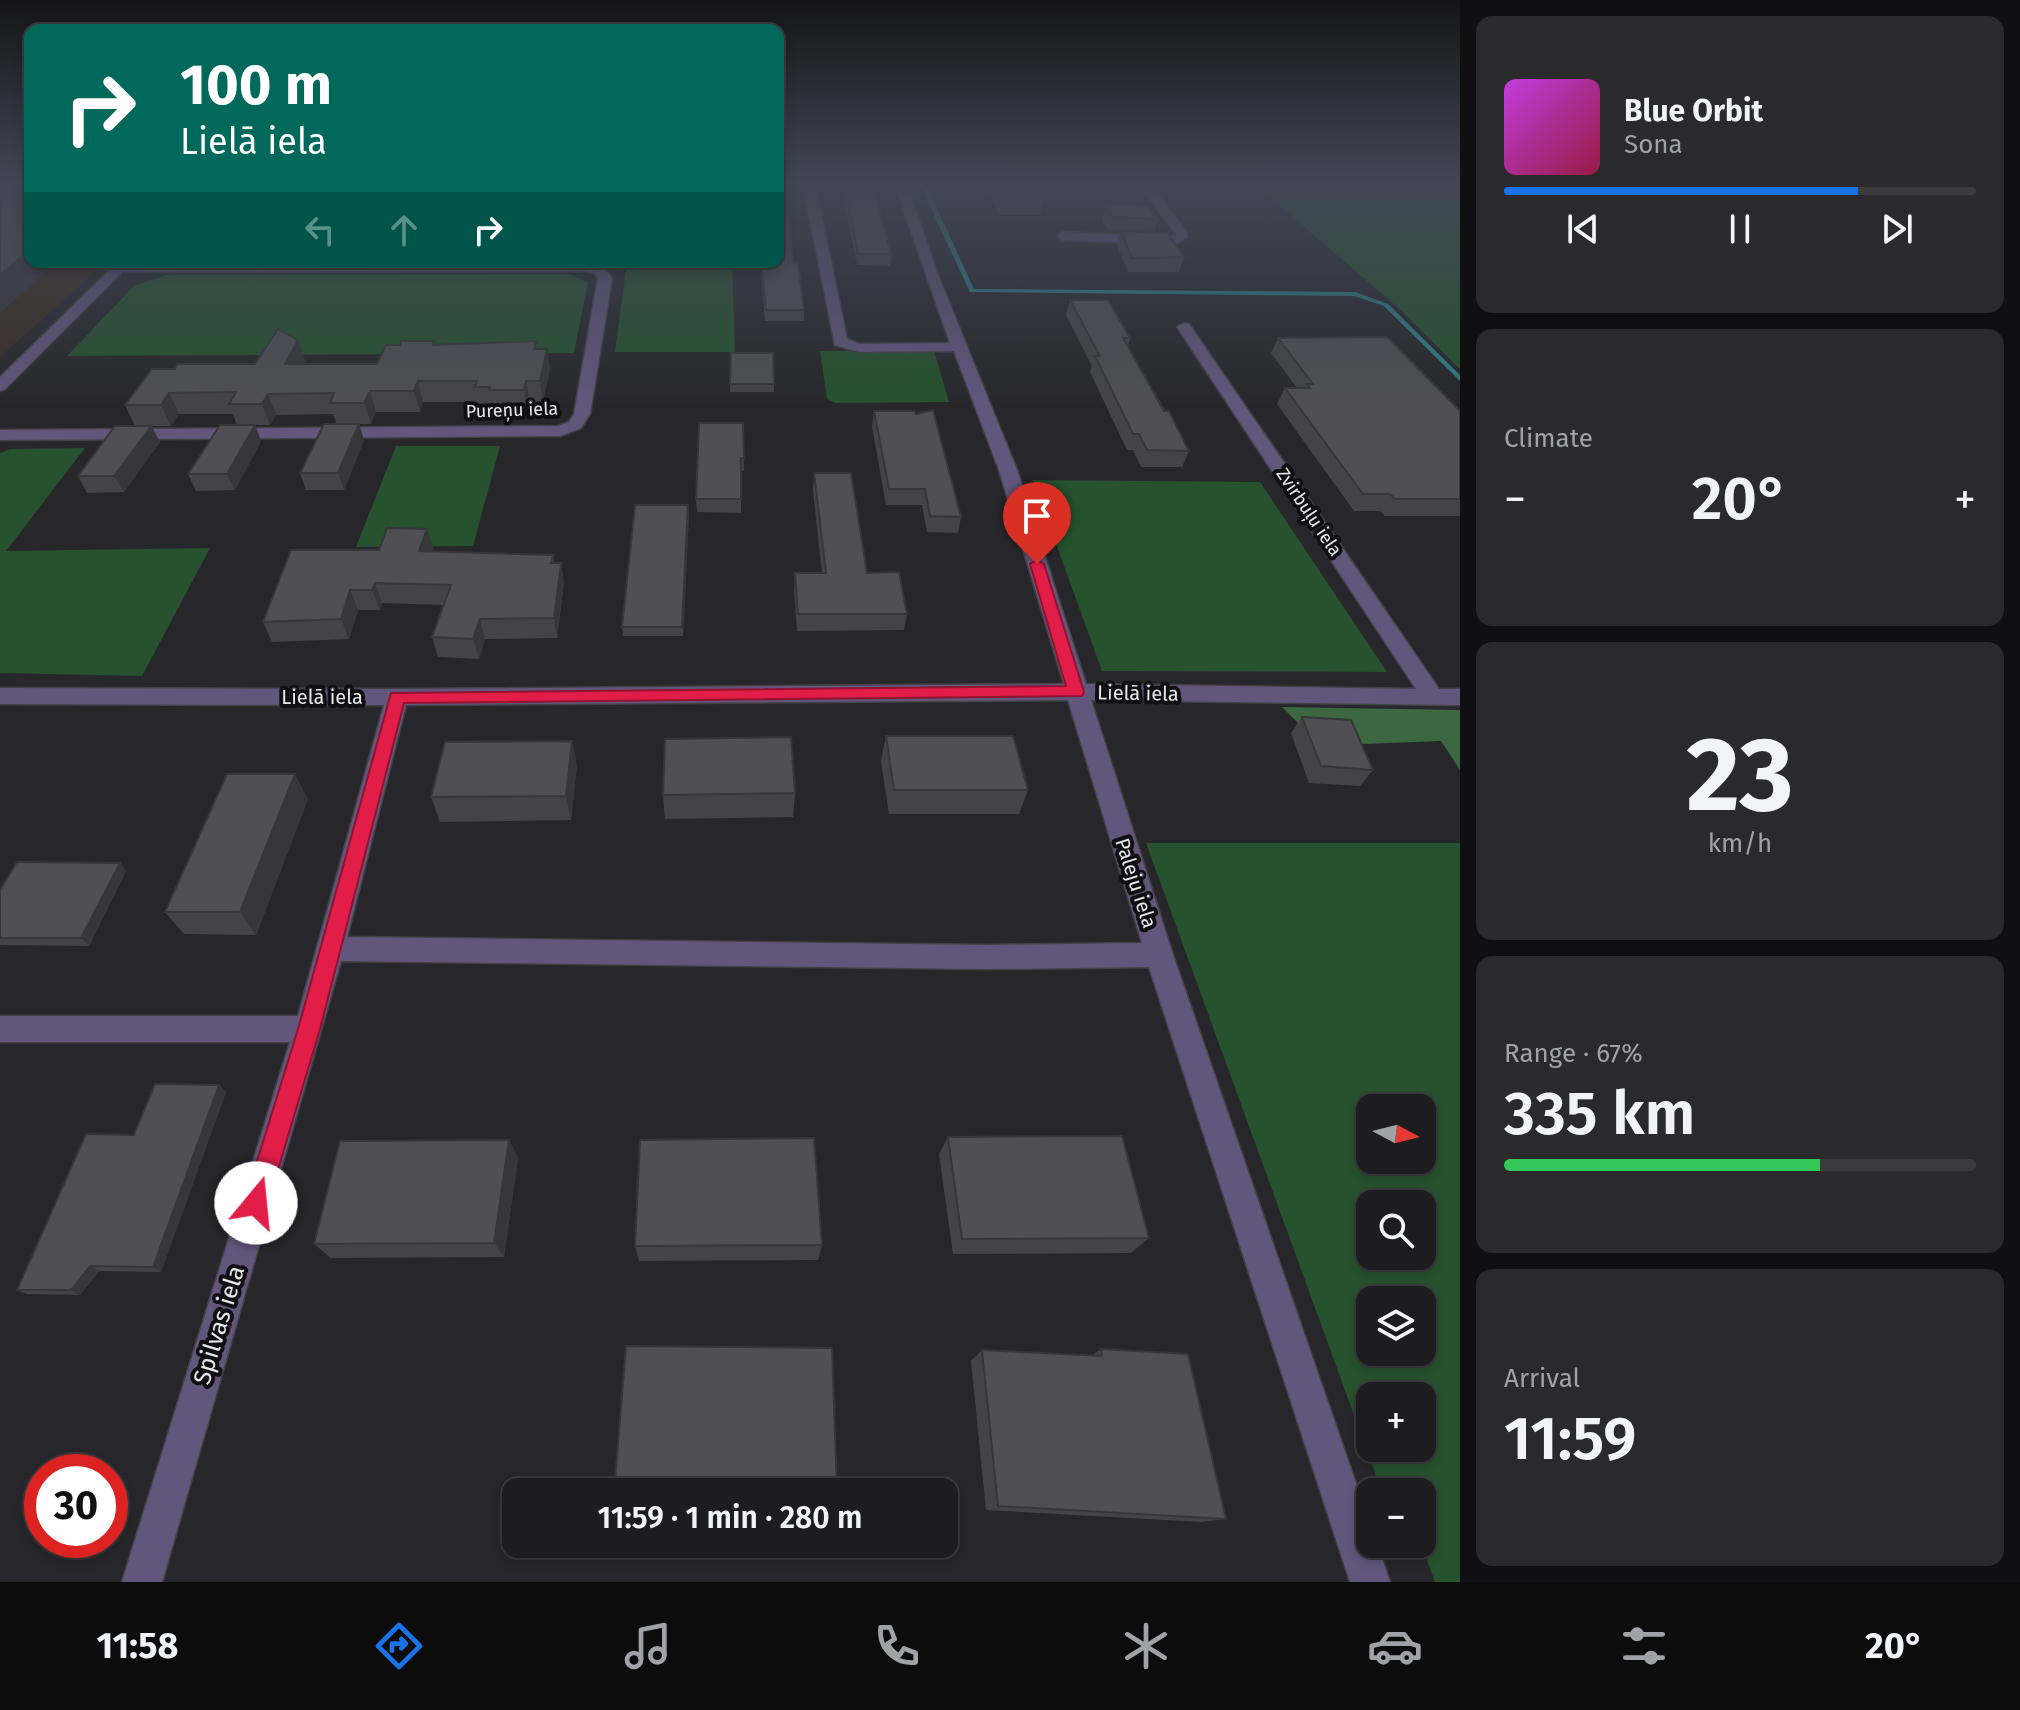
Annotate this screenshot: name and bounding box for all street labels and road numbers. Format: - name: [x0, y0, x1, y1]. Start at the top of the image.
- street label: Pureņu iela: [465, 397, 559, 424]
- street label: Zvirbuļu iela: [1271, 464, 1347, 561]
- street label: Lielā iela: [1097, 680, 1179, 706]
- street label: Lielā iela: [281, 685, 363, 709]
- street label: Paleju iela: [1110, 835, 1162, 931]
- street label: Spilvas iela: [188, 1262, 250, 1388]

